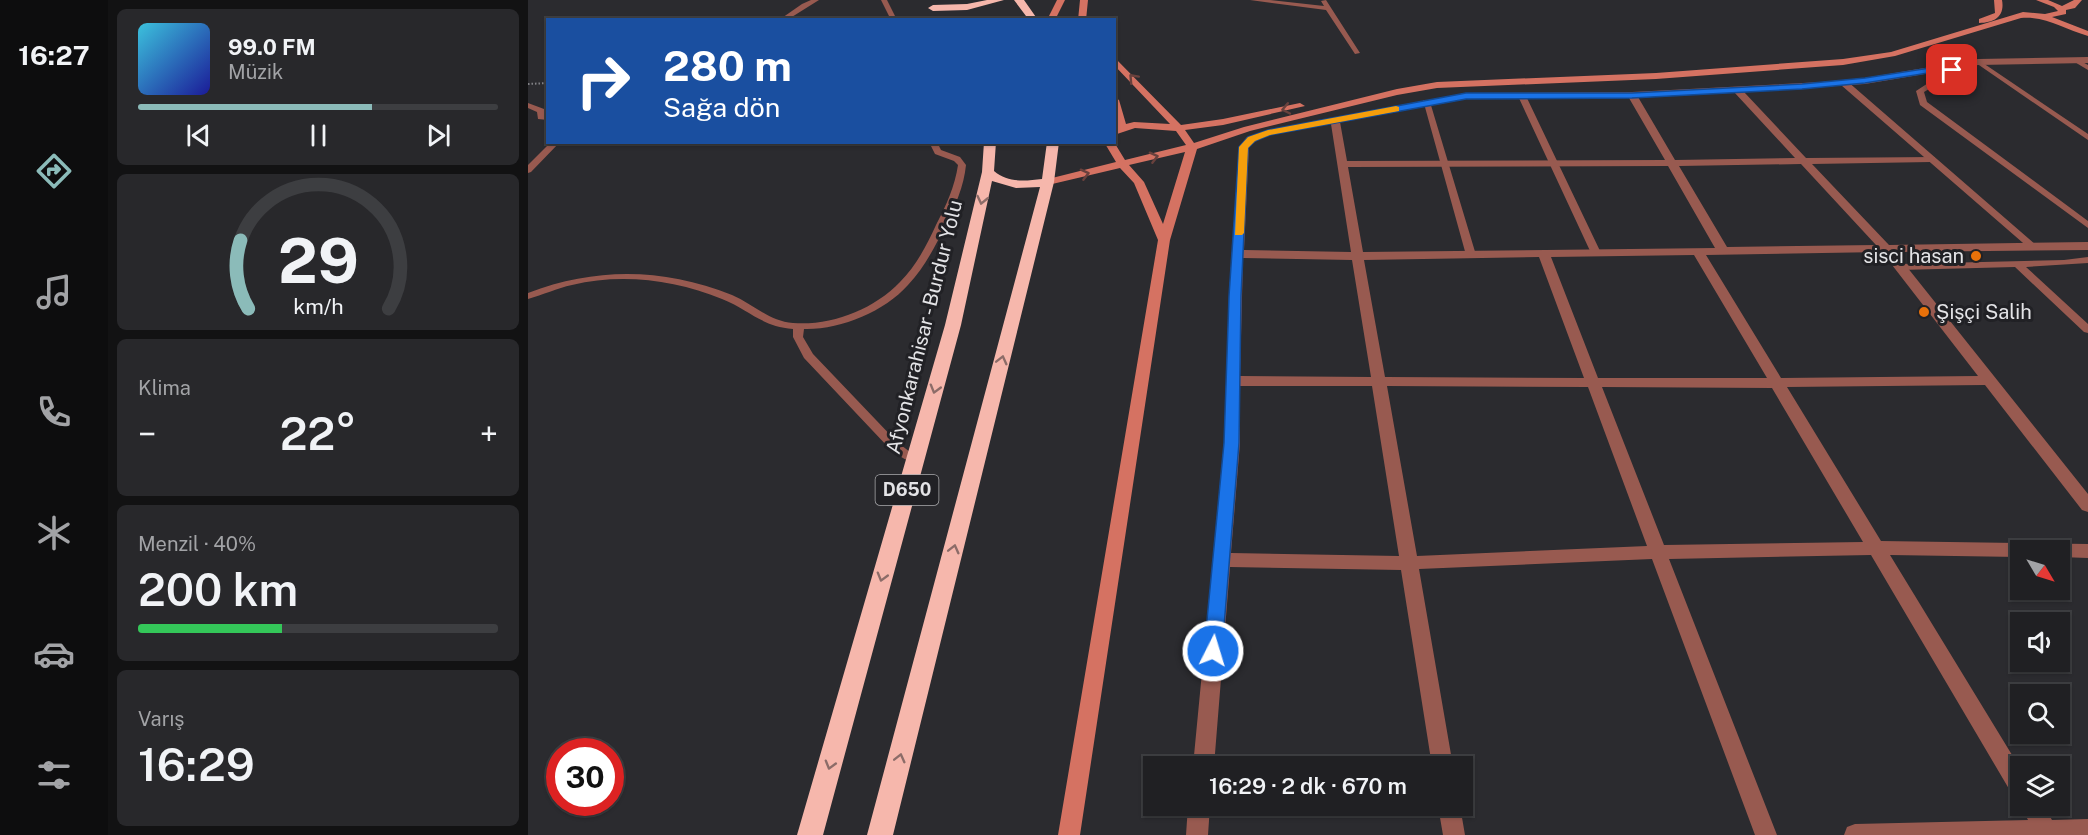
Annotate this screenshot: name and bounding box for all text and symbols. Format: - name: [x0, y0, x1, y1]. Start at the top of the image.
- text: 99.0 FM: [228, 34, 316, 60]
- text: 16:27: [18, 39, 90, 71]
- text: 280 m: [663, 41, 792, 90]
- icon: right: [564, 42, 642, 120]
- pin: [1926, 44, 1977, 95]
- icon: arrive: [1935, 53, 1968, 86]
- text: Müzik: [228, 60, 283, 84]
- one-way arrow: [1129, 75, 1140, 86]
- text: Sağa dön: [663, 91, 780, 123]
- one-way arrow: [1282, 102, 1292, 115]
- icon: previous: [182, 119, 215, 152]
- icon: pause: [302, 119, 335, 152]
- icon: next: [422, 119, 455, 152]
- icon: directions: [33, 150, 75, 192]
- one-way arrow: [1149, 152, 1159, 165]
- one-way arrow: [1080, 169, 1090, 182]
- one-way arrow: [976, 195, 989, 205]
- street label: Afyonkarahisar - Burdur Yolu: [881, 197, 967, 457]
- text: 29: [278, 224, 358, 297]
- place label: sisci hasan: [1863, 244, 1964, 268]
- marker: sisci hasan: [1969, 249, 1983, 263]
- icon: music: [33, 271, 75, 313]
- text: km/h: [293, 295, 343, 320]
- place label: Şişçi Salih: [1936, 300, 2032, 324]
- marker: Şişçi Salih: [1917, 305, 1931, 319]
- one-way arrow: [995, 355, 1008, 365]
- text: Klima: [138, 376, 191, 400]
- one-way arrow: [930, 383, 942, 394]
- icon: phone: [33, 391, 75, 433]
- text: 22°: [280, 407, 356, 460]
- text: −: [138, 415, 156, 453]
- text: +: [480, 415, 498, 453]
- road number: D650: [876, 475, 938, 505]
- icon: climate: [33, 512, 75, 554]
- text: Menzil · 40%: [138, 532, 256, 556]
- north arrow: [2010, 540, 2070, 600]
- map controls: [2010, 540, 2070, 816]
- one-way arrow: [946, 544, 959, 554]
- text: 200 km: [138, 563, 298, 616]
- one-way arrow: [877, 571, 889, 582]
- button: sound: [2010, 612, 2070, 672]
- position arrow: [1181, 619, 1245, 683]
- icon: car: [33, 633, 75, 675]
- button: search: [2010, 684, 2070, 744]
- text: Varış: [138, 707, 184, 731]
- text: 16:29: [138, 738, 255, 791]
- speed limit sign: 30: [546, 738, 624, 816]
- one-way arrow: [892, 753, 905, 763]
- icon: filters: [33, 754, 75, 796]
- button: layers: [2010, 756, 2070, 816]
- one-way arrow: [825, 759, 837, 770]
- text: 16:29 · 2 dk · 670 m: [1209, 773, 1407, 799]

